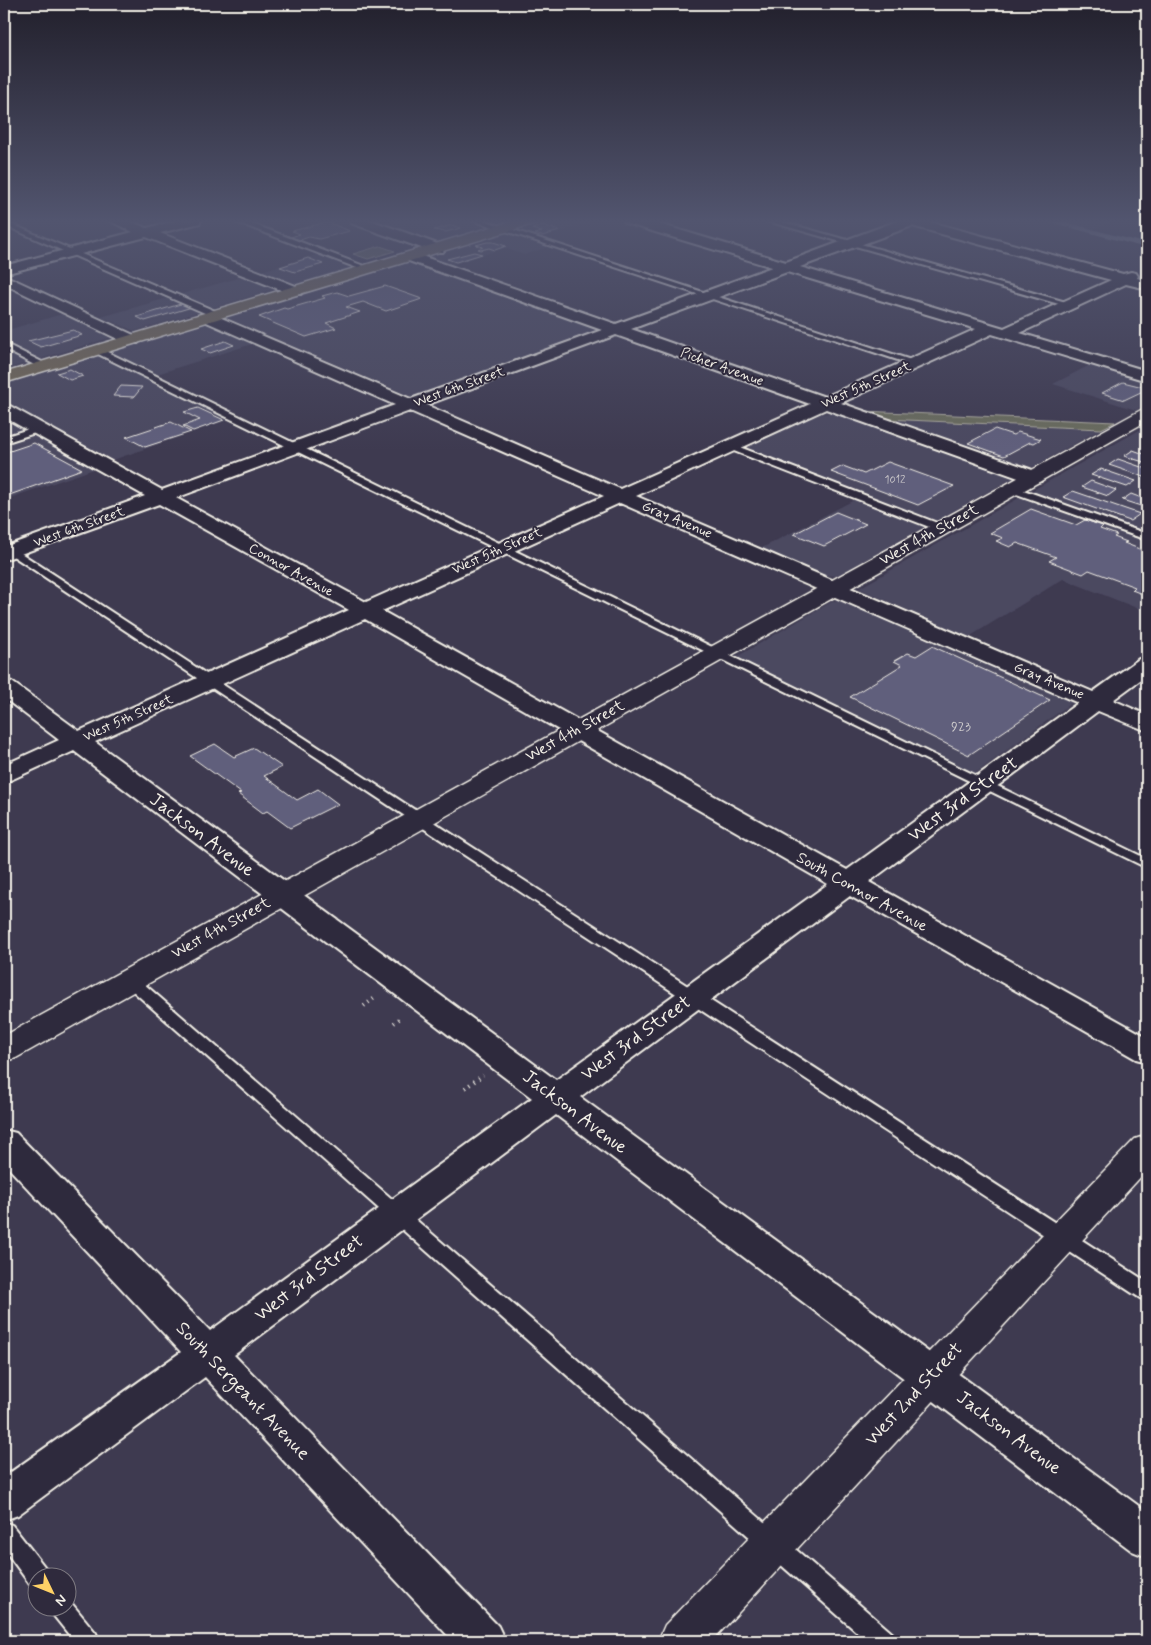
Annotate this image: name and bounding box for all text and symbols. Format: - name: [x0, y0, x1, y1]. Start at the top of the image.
- street label: Picher Avenue: [678, 344, 766, 390]
- street label: West 5th Street: [818, 357, 914, 413]
- street label: West 6th Street: [411, 362, 508, 412]
- house number: 1012: [885, 473, 906, 487]
- street label: Gray Avenue: [639, 497, 715, 543]
- street label: West 4th Street: [876, 499, 983, 571]
- street label: West 6th Street: [31, 502, 128, 552]
- street label: West 5th Street: [449, 523, 545, 579]
- street label: Connor Avenue: [245, 539, 337, 601]
- street label: Gray Avenue: [1011, 658, 1087, 704]
- street label: West 5th Street: [80, 690, 176, 746]
- street label: West 4th Street: [522, 695, 629, 767]
- house number: 923: [951, 718, 971, 736]
- street label: West 3rd Street: [903, 751, 1023, 847]
- street label: Jackson Avenue: [144, 787, 260, 883]
- street label: South Connor Avenue: [793, 847, 932, 937]
- street label: West 4th Street: [168, 892, 275, 964]
- street label: West 3rd Street: [576, 990, 696, 1086]
- street label: Jackson Avenue: [517, 1064, 633, 1160]
- street label: West 3rd Street: [249, 1229, 369, 1327]
- street label: South Sergeant Avenue: [169, 1316, 316, 1467]
- street label: West 2nd Street: [859, 1337, 969, 1451]
- street label: Jackson Avenue: [951, 1385, 1067, 1481]
- north arrow: [28, 1568, 78, 1618]
- text: N: [51, 1591, 71, 1610]

